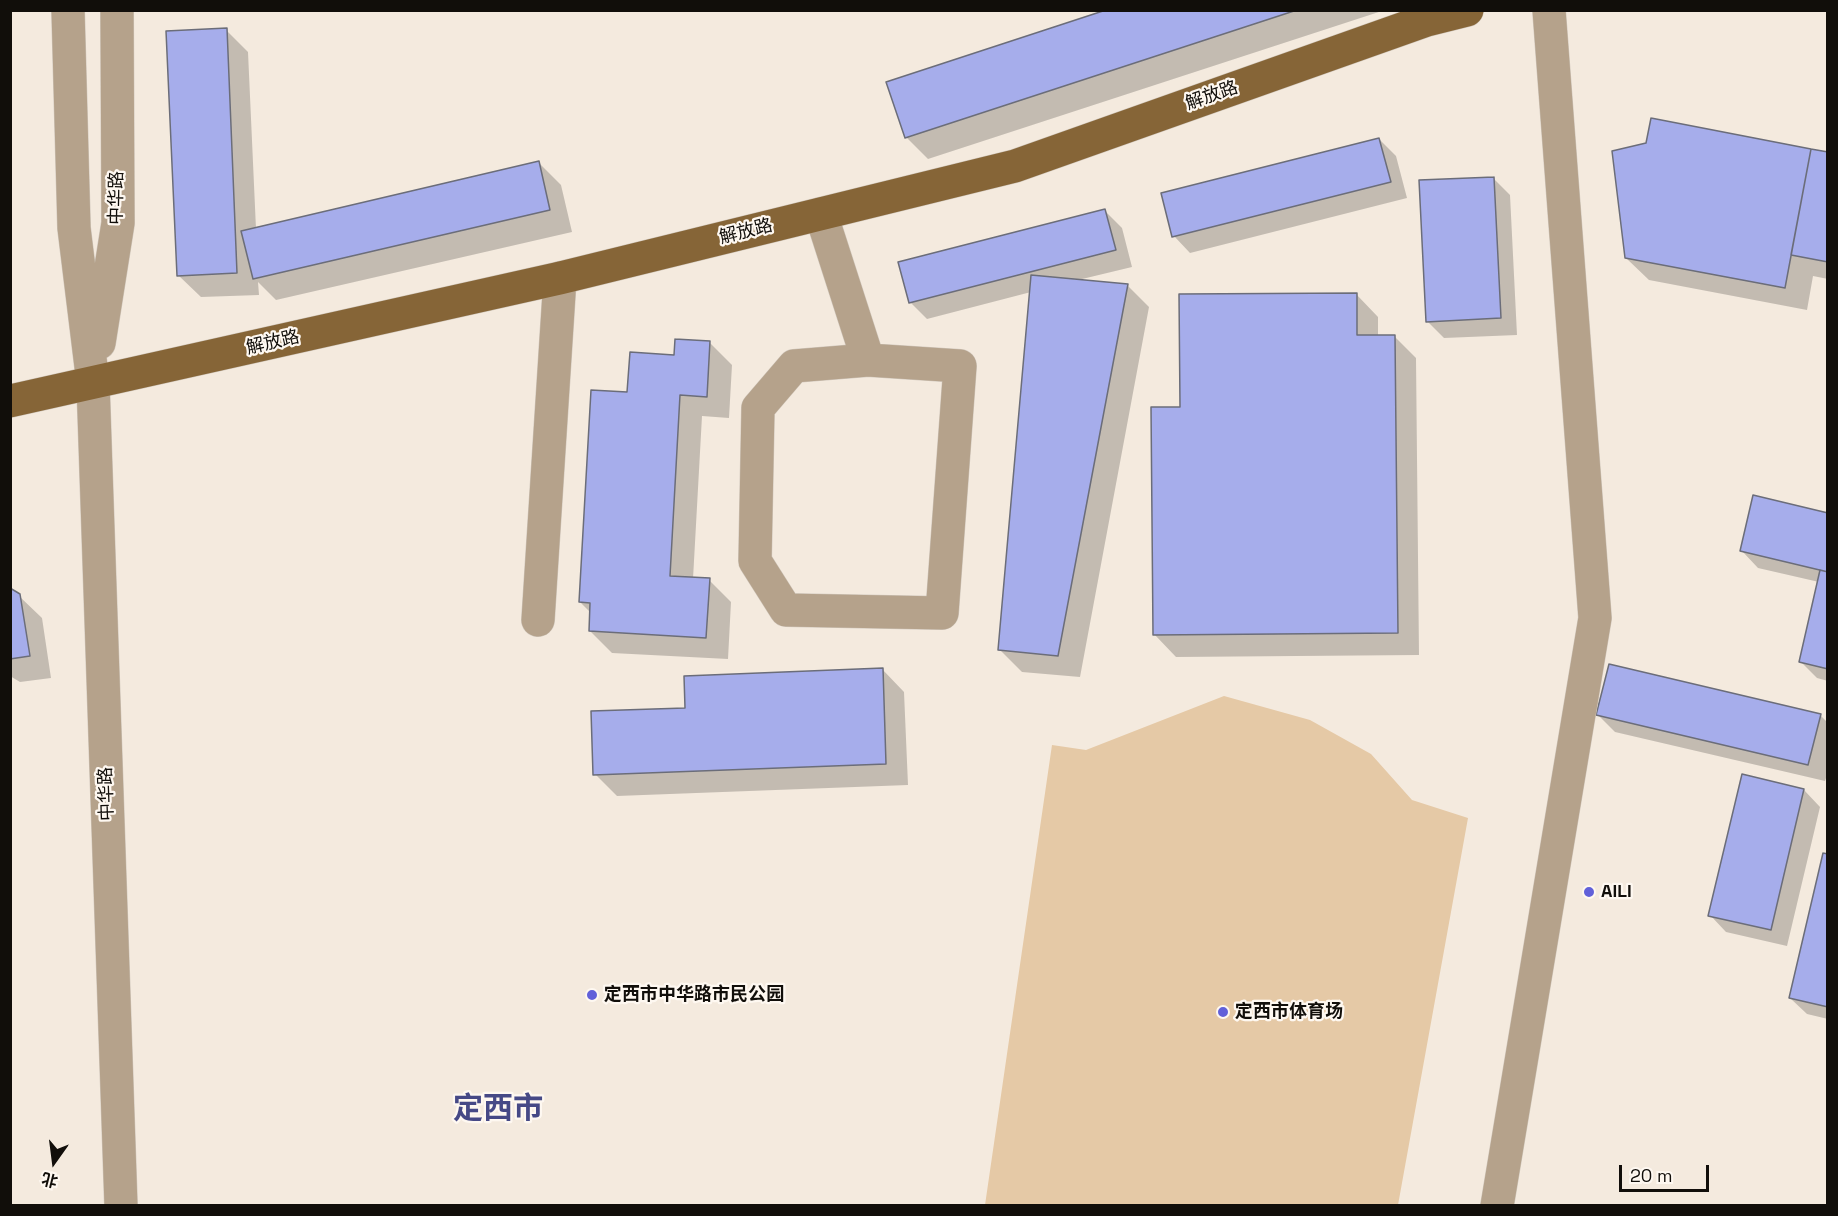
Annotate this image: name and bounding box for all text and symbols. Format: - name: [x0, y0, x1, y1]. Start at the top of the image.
- street label: 解放路: [1183, 77, 1241, 115]
- street label: 中华路: [106, 171, 128, 225]
- street label: 解放路: [717, 215, 775, 249]
- street label: 解放路: [244, 326, 302, 360]
- street label: 中华路: [95, 767, 119, 821]
- place label: AILI: [1601, 881, 1632, 903]
- marker: AILI: [1582, 885, 1596, 899]
- place label: 定西市中华路市民公园: [604, 984, 784, 1006]
- marker: 定西市中华路市民公园: [585, 988, 599, 1002]
- place label: 定西市体育场: [1235, 1001, 1343, 1023]
- marker: 定西市体育场: [1216, 1005, 1230, 1019]
- district label: 定西市: [453, 1092, 543, 1128]
- north arrow: [24, 1132, 84, 1192]
- scale bar: [1622, 1153, 1712, 1191]
- text: 20 m: [1630, 1164, 1673, 1187]
- text: 北: [39, 1168, 60, 1192]

